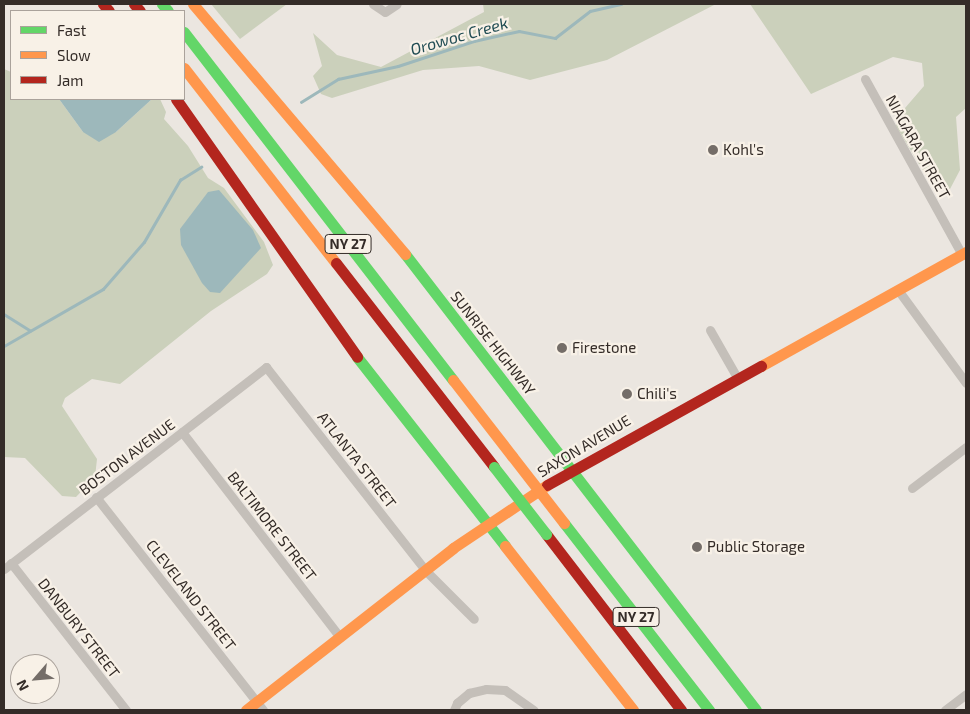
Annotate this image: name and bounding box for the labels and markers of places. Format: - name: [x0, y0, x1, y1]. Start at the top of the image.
- place label: Kohl's: [723, 141, 764, 159]
- marker: Kohl's: [707, 144, 719, 156]
- place label: Firestone: [572, 339, 636, 357]
- marker: Firestone: [556, 342, 568, 354]
- place label: Chili's: [637, 385, 677, 403]
- marker: Chili's: [621, 388, 633, 400]
- place label: Public Storage: [707, 538, 805, 556]
- marker: Public Storage: [691, 541, 703, 553]

